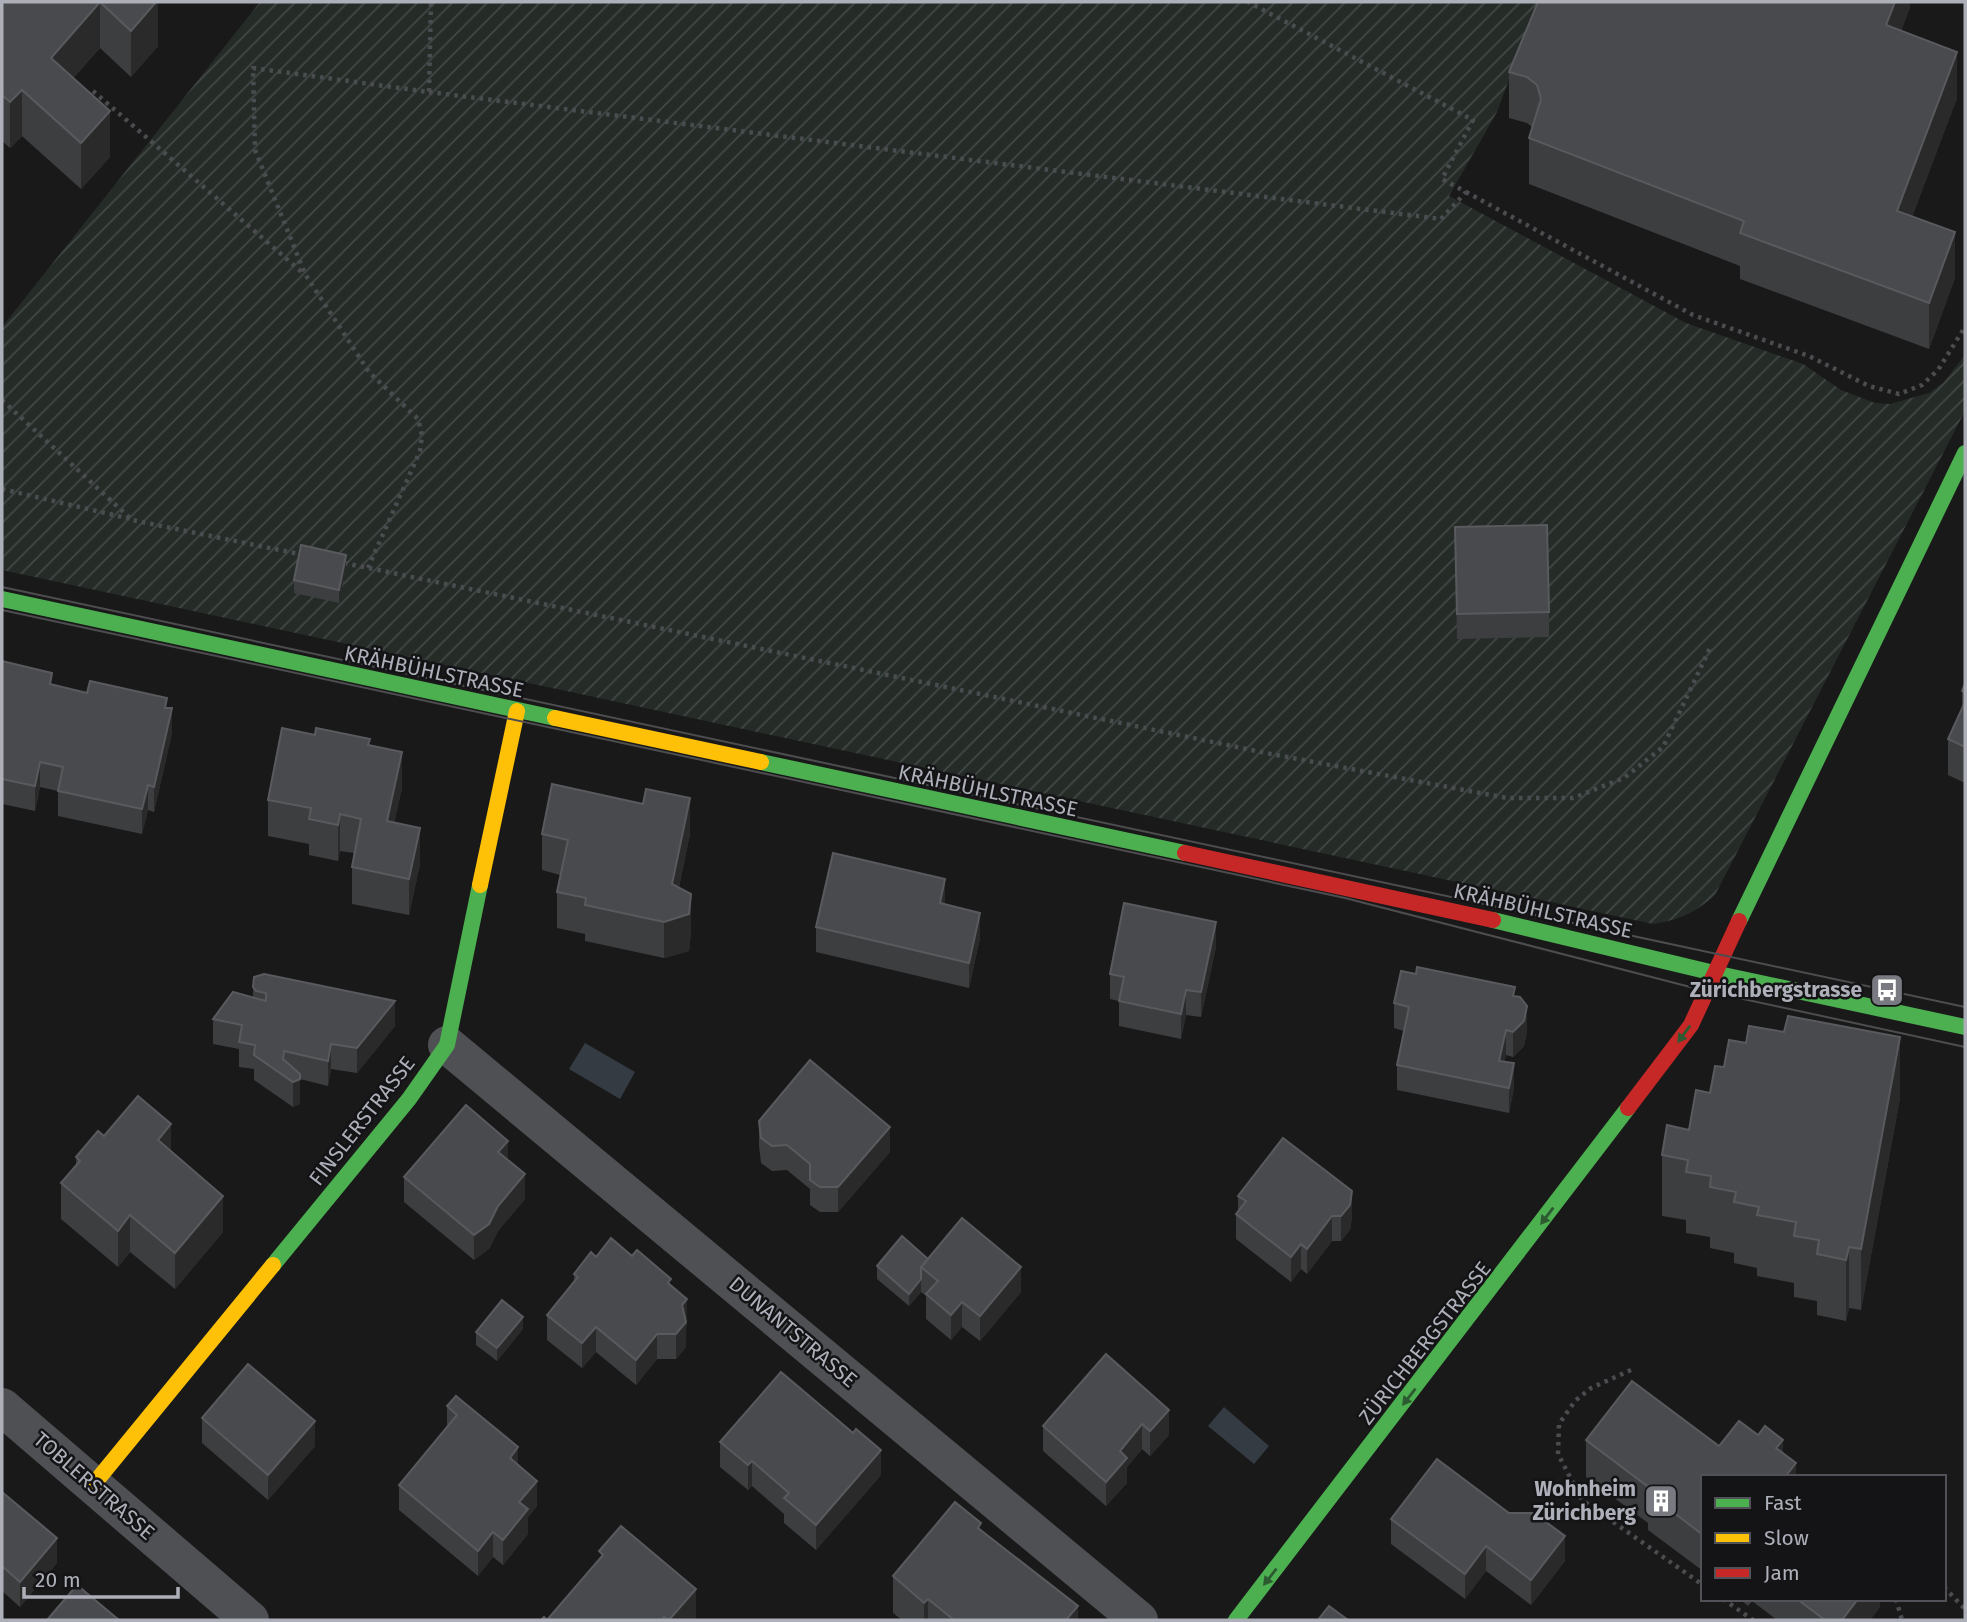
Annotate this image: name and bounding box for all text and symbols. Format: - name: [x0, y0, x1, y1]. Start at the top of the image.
- street label: KRÄHBÜHLSTRASSE: [342, 640, 526, 704]
- street label: KRÄHBÜHLSTRASSE: [896, 759, 1080, 823]
- street label: KRÄHBÜHLSTRASSE: [1451, 878, 1635, 944]
- bus stop icon: Zürichbergstrasse: [1868, 971, 1906, 1009]
- place label: Zürichbergstrasse: [1690, 977, 1862, 1003]
- one-way arrow: [1677, 1025, 1691, 1043]
- street label: FINSLERSTRASSE: [303, 1051, 421, 1191]
- one-way arrow: [1541, 1207, 1555, 1225]
- street label: ZÜRICHBERGSTRASSE: [1353, 1256, 1497, 1430]
- street label: DUNANTSTRASSE: [724, 1271, 862, 1393]
- one-way arrow: [1402, 1387, 1417, 1405]
- street label: TOBLERSTRASSE: [28, 1426, 160, 1546]
- legend: [1701, 1475, 1946, 1601]
- place label: Wohnheim Zürichberg: [1533, 1476, 1636, 1526]
- building icon: Wohnheim Zürichberg: [1642, 1482, 1680, 1520]
- text: Fast: [1764, 1490, 1802, 1516]
- text: Slow: [1764, 1525, 1809, 1551]
- scale bar: [24, 1556, 178, 1600]
- text: Jam: [1764, 1560, 1800, 1586]
- text: 20 m: [35, 1567, 81, 1593]
- one-way arrow: [1263, 1567, 1278, 1585]

